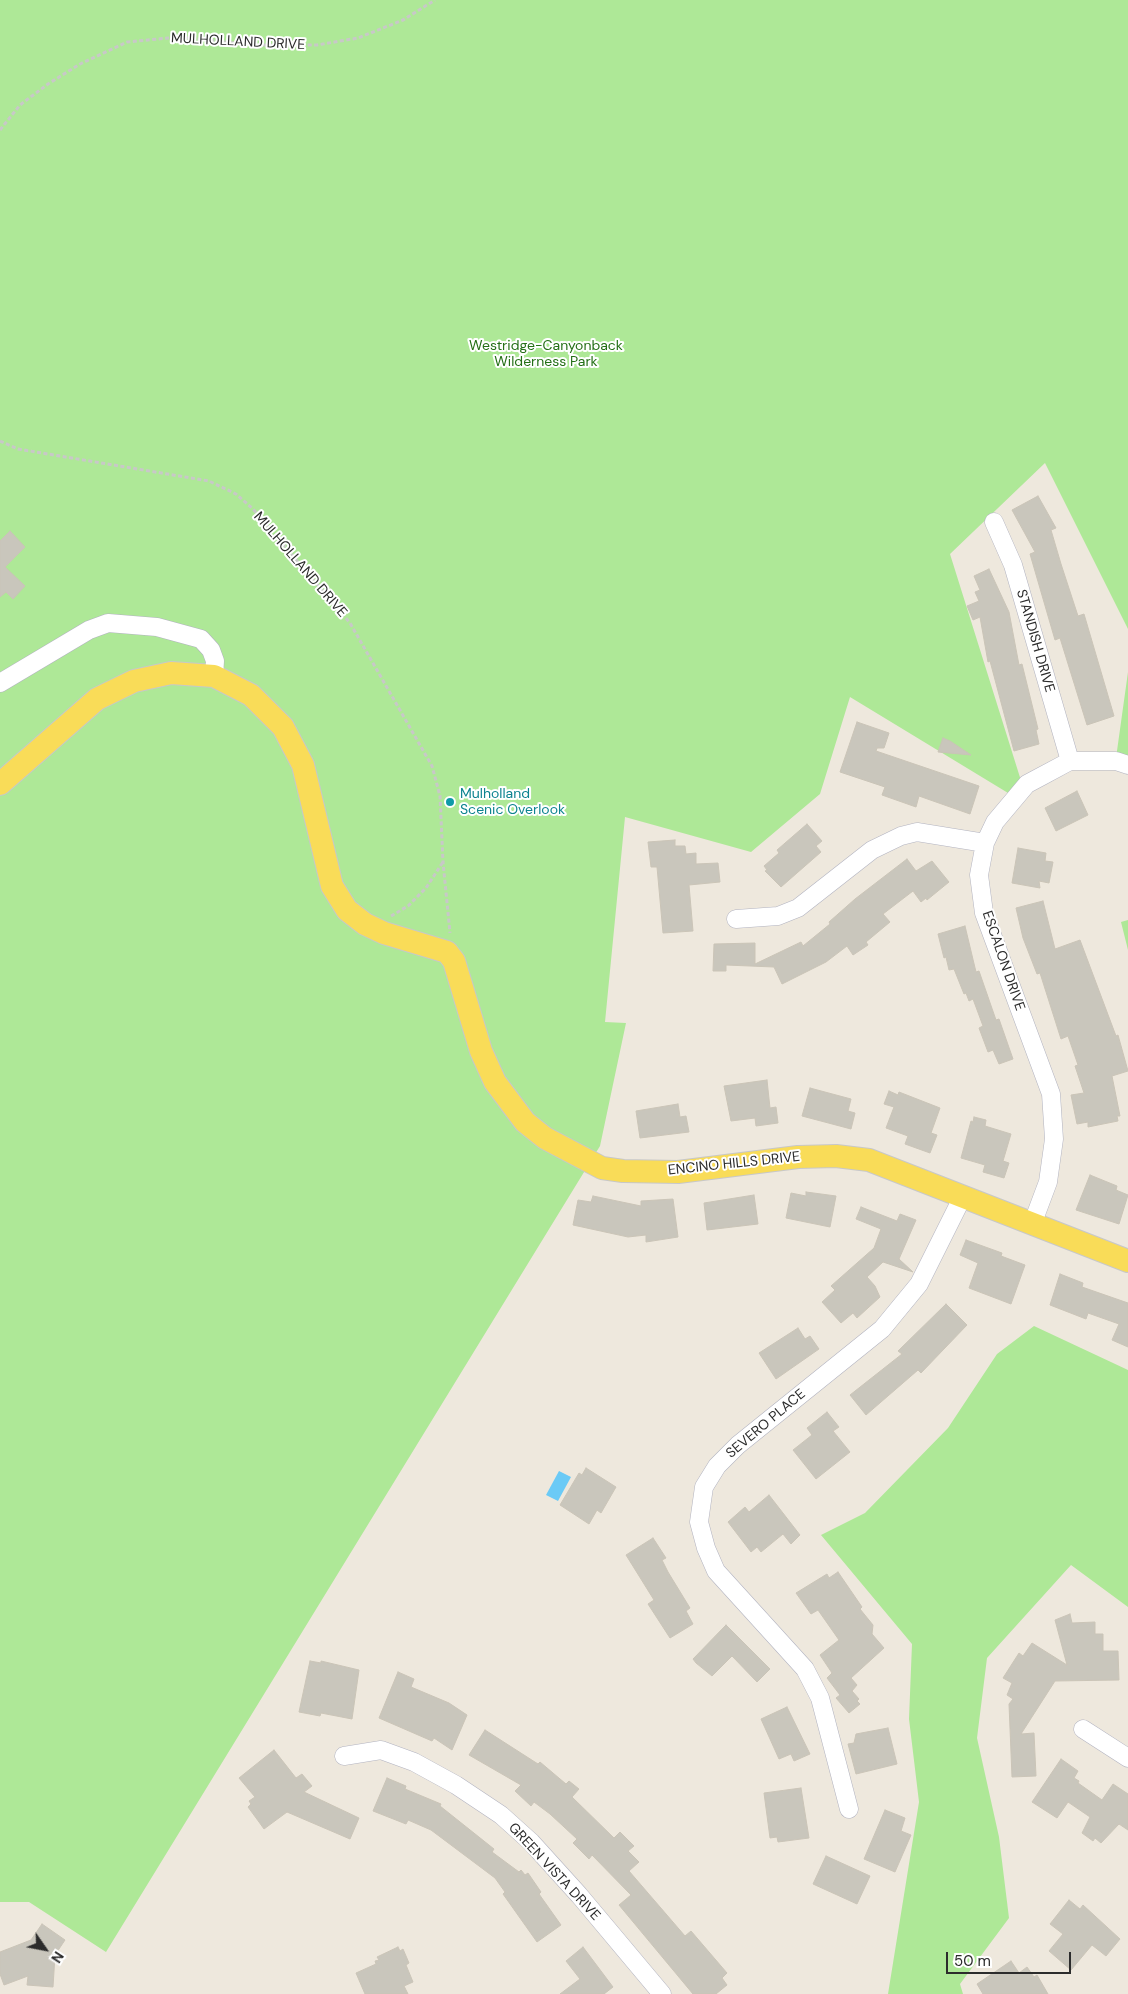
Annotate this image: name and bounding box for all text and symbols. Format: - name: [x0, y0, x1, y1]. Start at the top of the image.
- street label: MULHOLLAND DRIVE: [171, 30, 305, 54]
- park label: Westridge-Canyonback Wilderness Park: [469, 338, 623, 371]
- street label: MULHOLLAND DRIVE: [250, 509, 350, 621]
- street label: STANDISH DRIVE: [1012, 588, 1058, 694]
- place label: Mulholland Scenic Overlook: [460, 786, 565, 819]
- marker: Mulholland Scenic Overlook: [444, 796, 456, 808]
- street label: ESCALON DRIVE: [978, 909, 1028, 1013]
- street label: ENCINO HILLS DRIVE: [667, 1149, 801, 1179]
- street label: SEVERO PLACE: [723, 1386, 809, 1462]
- street label: GREEN VISTA DRIVE: [505, 1820, 603, 1924]
- north arrow: [20, 1924, 70, 1974]
- scale bar: [948, 1942, 1073, 1974]
- text: N: [47, 1948, 68, 1966]
- text: 50 m: [954, 1951, 991, 1971]

